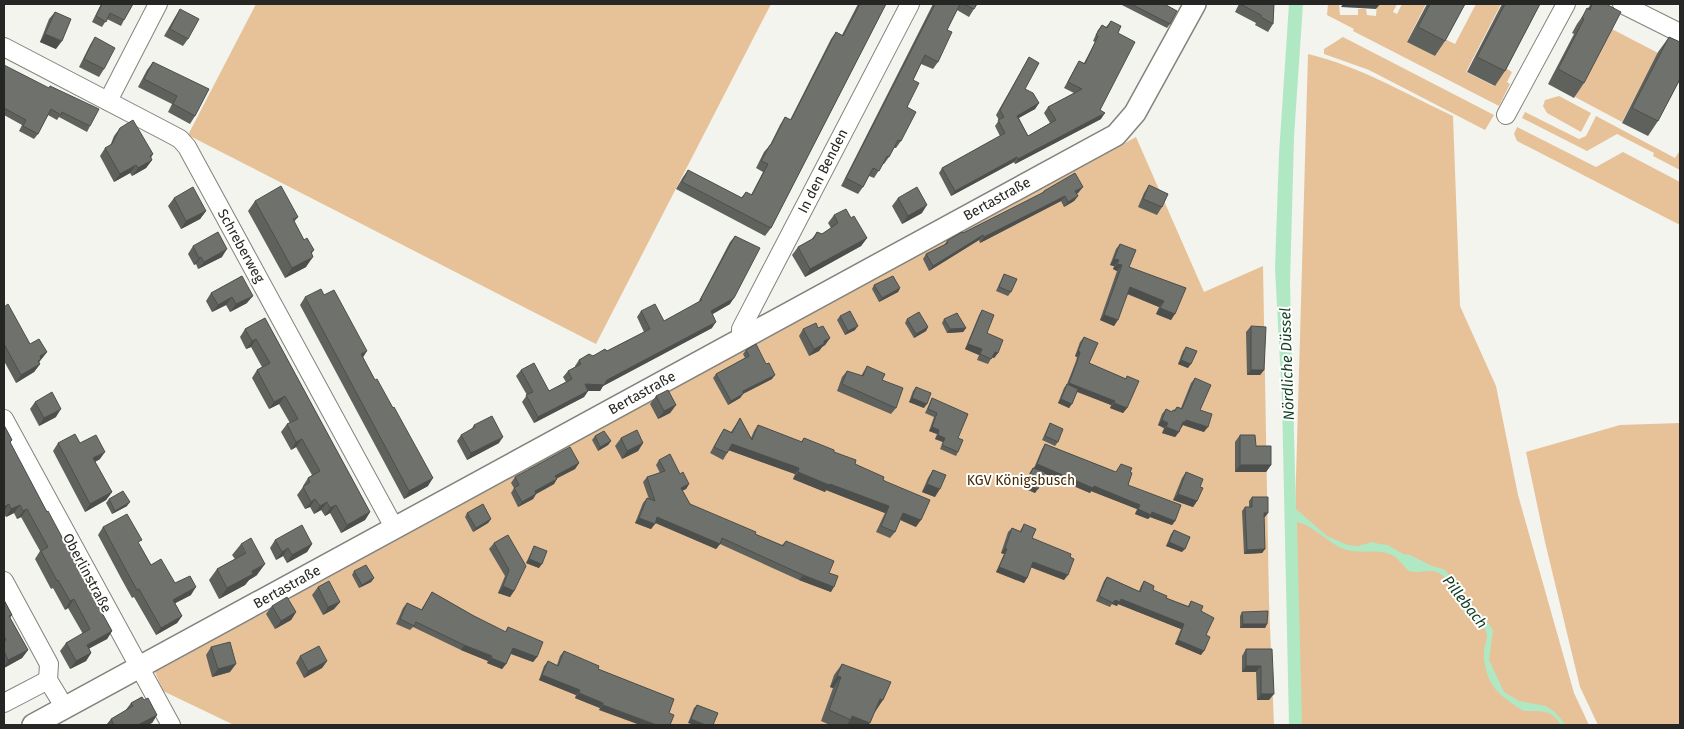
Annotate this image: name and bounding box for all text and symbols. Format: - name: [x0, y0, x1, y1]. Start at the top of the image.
- street label: In den Benden: [794, 126, 852, 216]
- street label: Bertastraße: [960, 174, 1034, 224]
- street label: Schreberweg: [214, 206, 269, 286]
- water label: Nördliche Düssel: [1276, 307, 1298, 421]
- street label: Bertastraße: [605, 368, 679, 418]
- park label: KGV Königsbusch: [967, 472, 1075, 489]
- street label: Oberlinstraße: [59, 530, 115, 616]
- street label: Bertastraße: [250, 562, 324, 612]
- water label: Pillebach: [1439, 572, 1491, 632]

